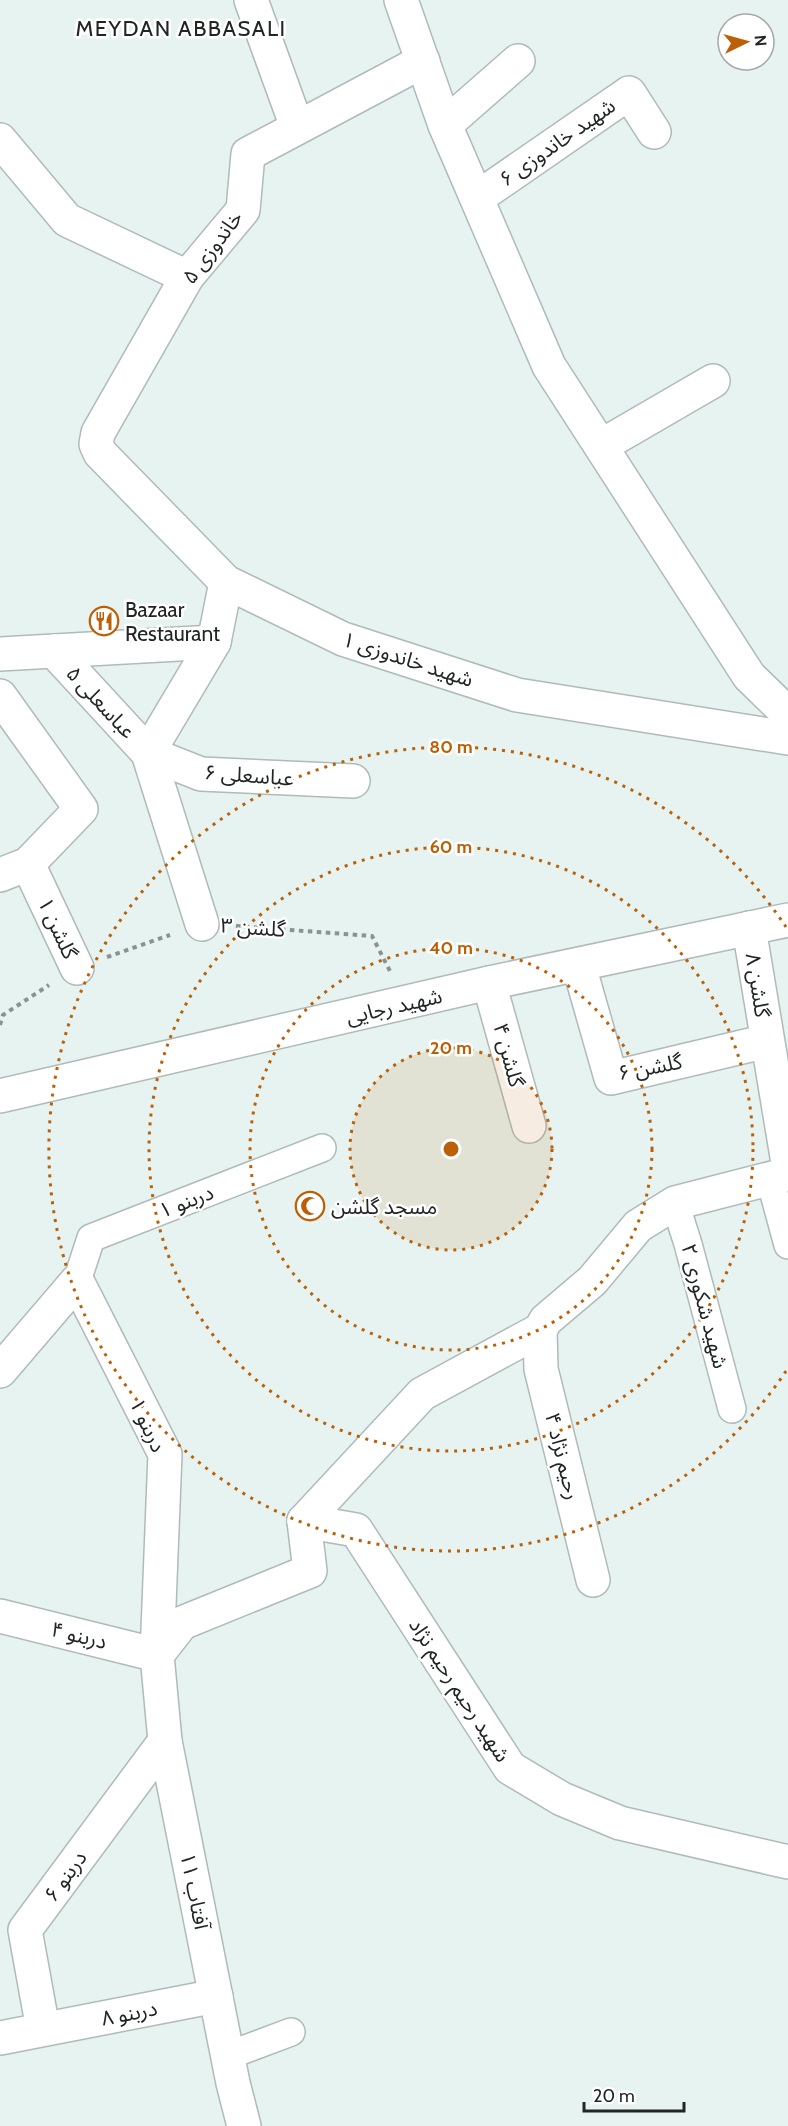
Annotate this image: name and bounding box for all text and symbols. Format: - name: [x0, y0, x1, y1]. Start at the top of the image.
- north arrow: [716, 12, 776, 72]
- district label: MEYDAN ABBASALI: [75, 15, 287, 42]
- text: N: [750, 34, 770, 47]
- street label: ۶ شهید خاندوزی: [494, 93, 620, 191]
- street label: خاندوزی ۵: [176, 205, 248, 289]
- place label: Bazaar Restaurant: [125, 597, 220, 646]
- restaurant icon: Bazaar Restaurant: [88, 605, 120, 637]
- street label: ۱ شهید خاندوزی: [339, 626, 477, 692]
- street label: ۵ عباسعلی: [61, 661, 141, 743]
- text: 80 m: [429, 736, 473, 758]
- street label: ۶ عباسعلی: [203, 759, 295, 791]
- text: 60 m: [430, 836, 472, 858]
- street label: ۱ گلشن: [33, 893, 83, 963]
- street label: ۳ گلشن: [220, 912, 287, 942]
- text: 40 m: [429, 937, 473, 959]
- street label: ۸ گلشن: [741, 951, 775, 1019]
- street label: شهید رجایی: [343, 983, 445, 1029]
- street label: ۴ گلشن: [489, 1020, 530, 1090]
- text: 20 m: [430, 1037, 472, 1059]
- street label: ۶ گلشن: [616, 1048, 685, 1085]
- centre of rings: [441, 1139, 461, 1159]
- street label: ۱ دربنو: [155, 1179, 217, 1223]
- mosque icon: مسجد گلشن: [294, 1190, 326, 1222]
- place label: مسجد گلشن: [331, 1194, 437, 1219]
- street label: ۲ شهید شکوری: [676, 1241, 734, 1371]
- street label: دربنو ۱: [125, 1394, 171, 1456]
- street label: رحیم نژاد ۴: [537, 1410, 586, 1503]
- street label: شهید رحیم رحیم نژاد: [402, 1613, 516, 1768]
- street label: ۴ دربنو: [49, 1616, 109, 1654]
- street label: ۶ دربنو: [38, 1846, 92, 1906]
- street label: آفتاب ۱۱: [175, 1850, 215, 1932]
- street label: ۸ دربنو: [99, 1995, 159, 2031]
- scale bar: [584, 2075, 684, 2113]
- text: 20 m: [593, 2085, 635, 2107]

